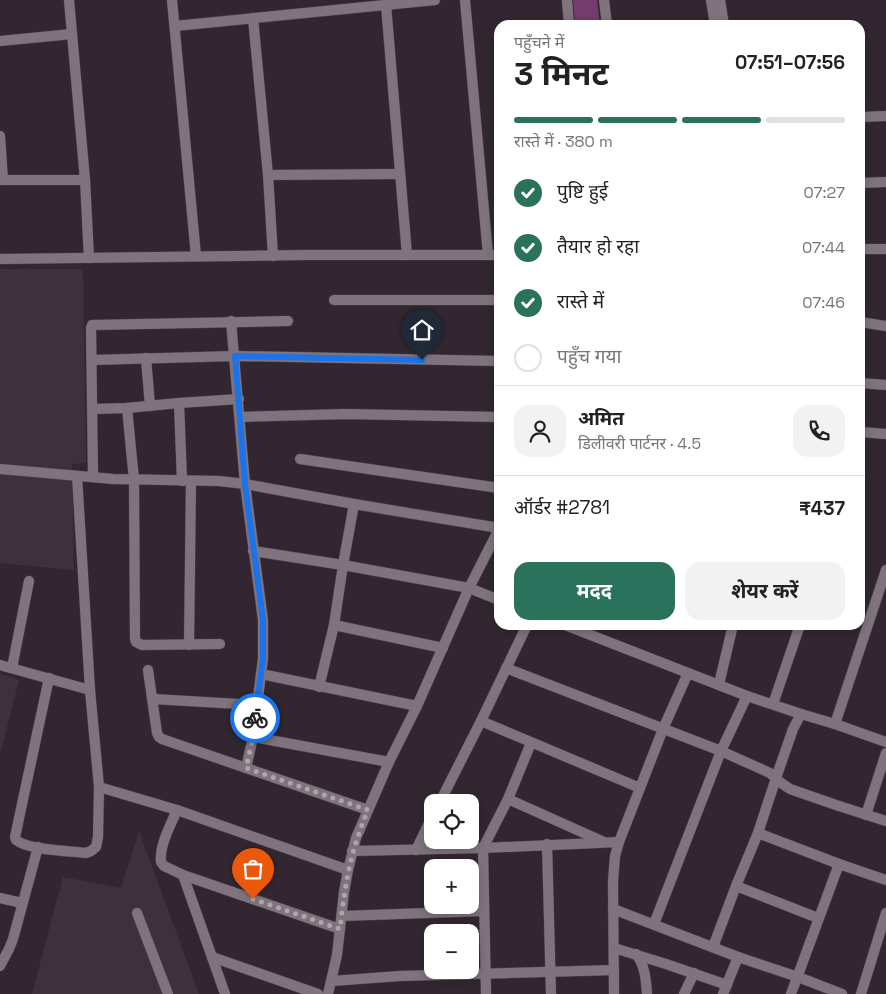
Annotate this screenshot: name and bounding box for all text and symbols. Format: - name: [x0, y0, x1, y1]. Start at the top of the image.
- text: पहुँचने में: [514, 32, 564, 53]
- text: 07:51–07:56: [735, 50, 845, 75]
- text: 3 मिनट: [514, 54, 609, 94]
- text: रास्ते में · 380 m: [514, 131, 613, 152]
- icon: check: [514, 179, 542, 207]
- text: पुष्टि हुई: [557, 179, 608, 204]
- text: 07:27: [803, 182, 845, 203]
- icon: check: [514, 234, 542, 262]
- text: तैयार हो रहा: [557, 234, 639, 259]
- text: 07:44: [802, 237, 845, 258]
- icon: check: [514, 289, 542, 317]
- text: रास्ते में: [557, 289, 604, 314]
- text: 07:46: [802, 292, 845, 313]
- pin: [401, 309, 443, 360]
- icon: home: [408, 316, 436, 344]
- text: पहुँच गया: [557, 344, 621, 369]
- button: person: [514, 405, 566, 457]
- button: phone: [793, 405, 845, 457]
- text: अमित: [578, 406, 624, 431]
- text: डिलीवरी पार्टनर · 4.5: [578, 433, 701, 454]
- text: ऑर्डर #2781: [514, 495, 610, 520]
- text: ₹437: [799, 496, 845, 521]
- button: मदद: [514, 562, 675, 620]
- button: शेयर करें: [685, 562, 845, 620]
- courier: [230, 693, 280, 743]
- icon: bike: [241, 704, 269, 732]
- map controls: [424, 794, 479, 979]
- button: locate: [424, 794, 479, 849]
- pin: [232, 848, 274, 899]
- icon: bag: [239, 855, 267, 883]
- button: +: [424, 859, 479, 914]
- button: −: [424, 924, 479, 979]

